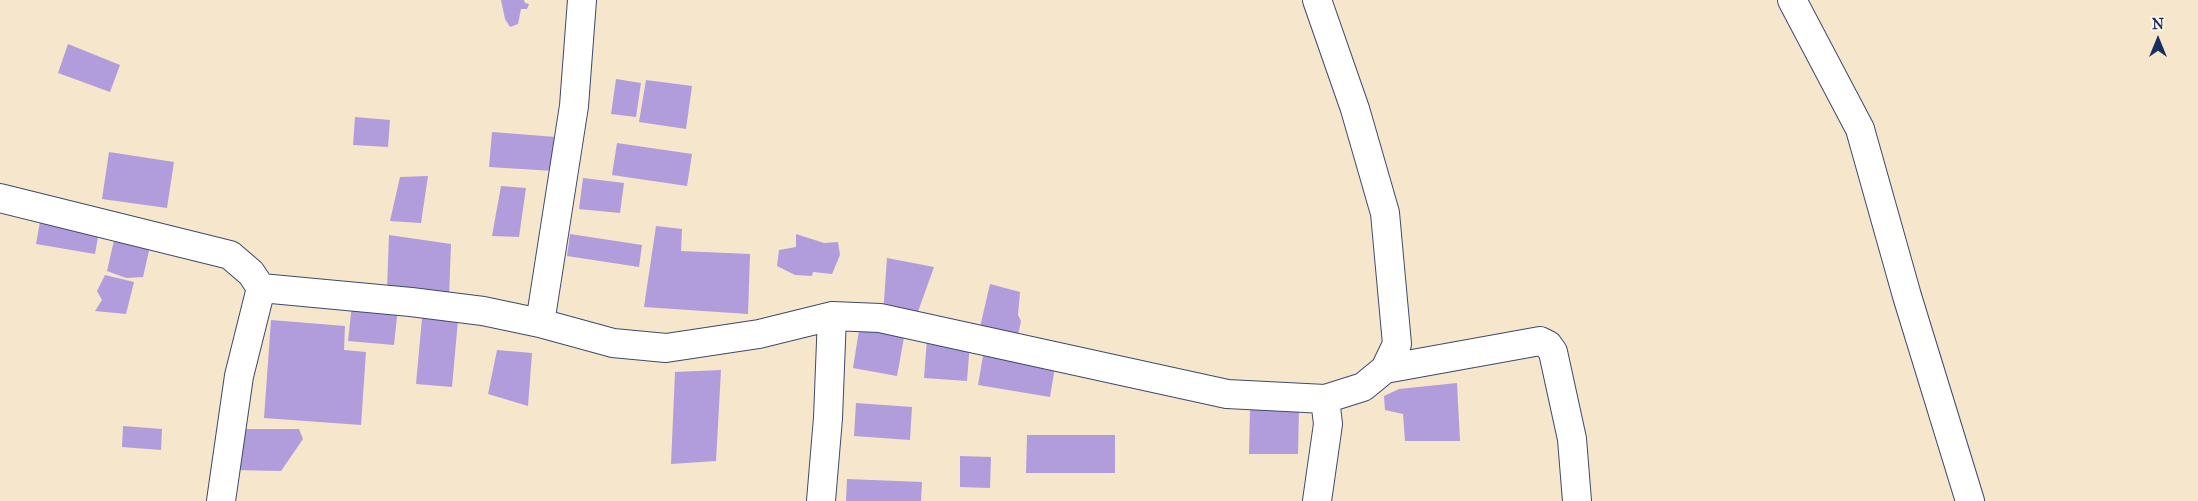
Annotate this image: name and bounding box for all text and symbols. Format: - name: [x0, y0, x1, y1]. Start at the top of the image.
- north arrow: [2133, 15, 2183, 65]
- text: N: [2152, 16, 2164, 33]

